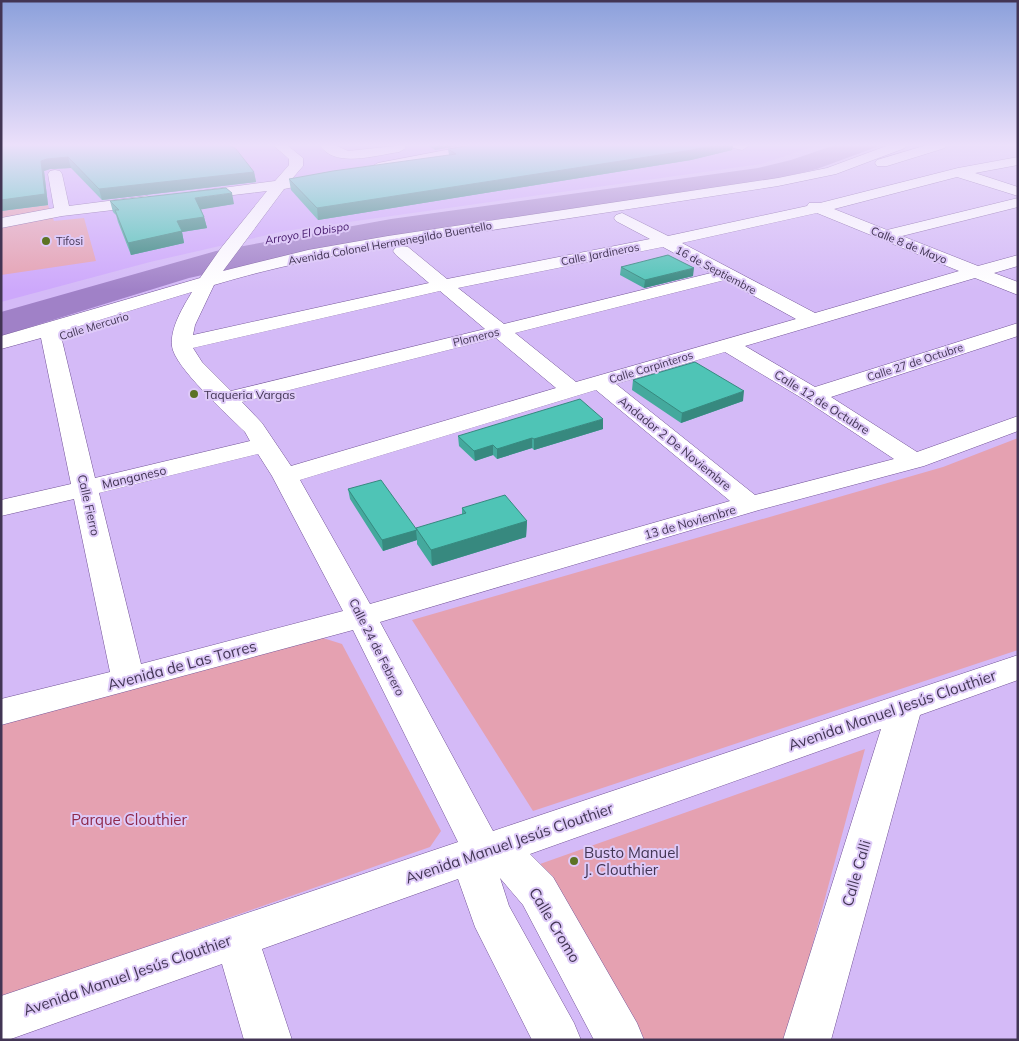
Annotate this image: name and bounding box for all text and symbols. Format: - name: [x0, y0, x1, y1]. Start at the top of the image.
- street label: Avenida Colonel Hermenegildo Buentello: [287, 218, 493, 268]
- water label: Arroyo El Obispo: [263, 219, 350, 247]
- street label: Calle 8 de Mayo: [869, 223, 949, 267]
- place label: Tifosi: [56, 234, 83, 248]
- marker: Tifosi: [40, 235, 52, 247]
- street label: Calle Jardineros: [560, 240, 640, 268]
- street label: 16 de Septiembre: [673, 243, 759, 297]
- street label: Calle Mercurio: [57, 309, 131, 343]
- street label: Plomeros: [451, 324, 501, 350]
- street label: Calle 27 de Octubre: [865, 340, 965, 384]
- street label: Calle Carpinteros: [607, 348, 695, 386]
- street label: Calle 12 de Octubre: [772, 367, 872, 437]
- place label: Taqueria Vargas: [204, 387, 295, 402]
- marker: Taqueria Vargas: [188, 388, 200, 400]
- street label: Andador 2 De Noviembre: [616, 393, 734, 493]
- street label: Manganeso: [100, 462, 168, 492]
- street label: Calle Fierro: [75, 473, 103, 537]
- street label: 13 de Noviembre: [643, 502, 737, 542]
- street label: Calle 24 de Febrero: [346, 596, 408, 698]
- street label: Avenida de Las Torres: [105, 636, 259, 694]
- street label: Avenida Manuel Jesús Clouthier: [786, 665, 999, 755]
- street label: Avenida Manuel Jesús Clouthier: [403, 798, 616, 888]
- park label: Parque Clouthier: [71, 810, 187, 829]
- street label: Calle Calli: [838, 838, 874, 908]
- place label: Busto Manuel J. Clouthier: [584, 843, 679, 879]
- marker: Busto Manuel J. Clouthier: [568, 855, 580, 867]
- street label: Calle Cromo: [525, 884, 585, 966]
- street label: Avenida Manuel Jesús Clouthier: [21, 930, 234, 1020]

